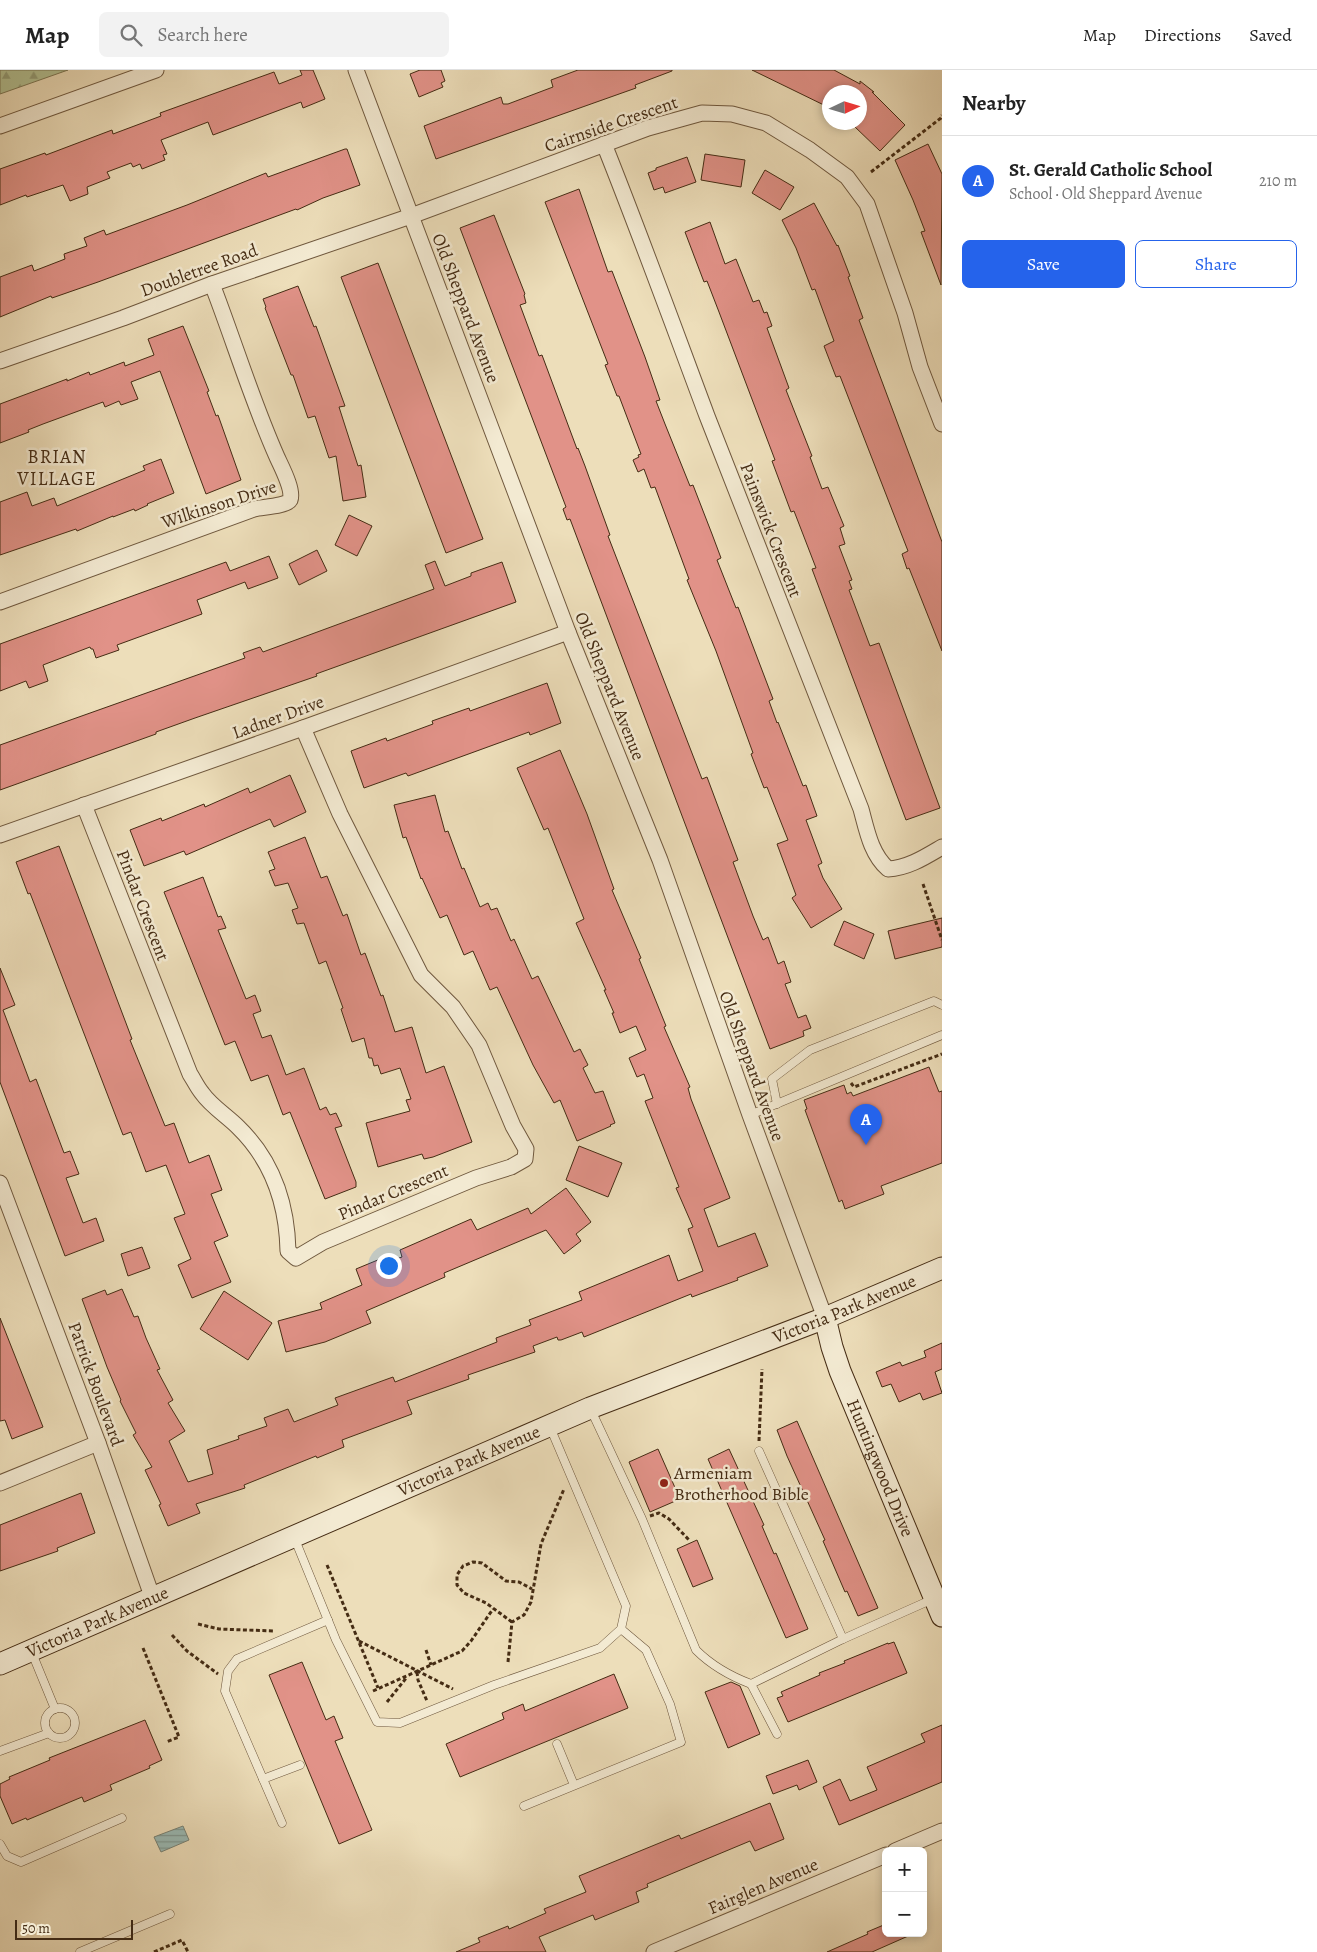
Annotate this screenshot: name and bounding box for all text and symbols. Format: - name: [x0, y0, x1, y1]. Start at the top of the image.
- search box: [99, 12, 449, 57]
- text: Map: [25, 19, 69, 51]
- icon: search: [117, 21, 145, 49]
- text: Search here: [157, 22, 248, 48]
- text: Map: [1083, 23, 1116, 47]
- text: Directions: [1144, 23, 1221, 47]
- text: Saved: [1249, 23, 1292, 47]
- north arrow: [822, 85, 867, 130]
- text: Nearby: [962, 89, 1025, 117]
- street label: Cairnside Crescent: [541, 90, 681, 158]
- text: St. Gerald Catholic School: [1009, 157, 1212, 183]
- text: A: [973, 170, 983, 192]
- text: 210 m: [1259, 170, 1297, 192]
- text: School · Old Sheppard Avenue: [1009, 183, 1202, 205]
- street label: Old Sheppard Avenue: [426, 230, 506, 386]
- street label: Doubletree Road: [137, 238, 261, 302]
- button: Save: [962, 240, 1125, 288]
- button: Share: [1135, 240, 1297, 288]
- district label: BRIAN VILLAGE: [16, 444, 97, 492]
- street label: Painswick Crescent: [734, 459, 808, 601]
- street label: Wilkinson Drive: [158, 474, 280, 534]
- street label: Old Sheppard Avenue: [569, 608, 651, 764]
- street label: Ladner Drive: [229, 689, 327, 745]
- street label: Pindar Crescent: [111, 846, 175, 964]
- street label: Old Sheppard Avenue: [714, 988, 790, 1144]
- pin: A: [850, 1104, 882, 1145]
- street label: Pindar Crescent: [334, 1158, 452, 1226]
- your location: [376, 1253, 402, 1279]
- street label: Victoria Park Avenue: [768, 1269, 920, 1349]
- street label: Patrick Boulevard: [62, 1319, 130, 1450]
- street label: Huntingwood Drive: [841, 1395, 920, 1540]
- street label: Victoria Park Avenue: [393, 1419, 544, 1502]
- place label: Armeniam Brotherhood Bible: [673, 1461, 809, 1506]
- marker: Armeniam Brotherhood Bible: [658, 1477, 670, 1489]
- street label: Victoria Park Avenue: [21, 1580, 172, 1664]
- map controls: [882, 1847, 927, 1937]
- button: +: [882, 1847, 927, 1892]
- street label: Fairglen Avenue: [704, 1852, 822, 1920]
- button: −: [882, 1892, 927, 1937]
- scale bar: [15, 1917, 132, 1940]
- text: 50 m: [22, 1919, 50, 1938]

